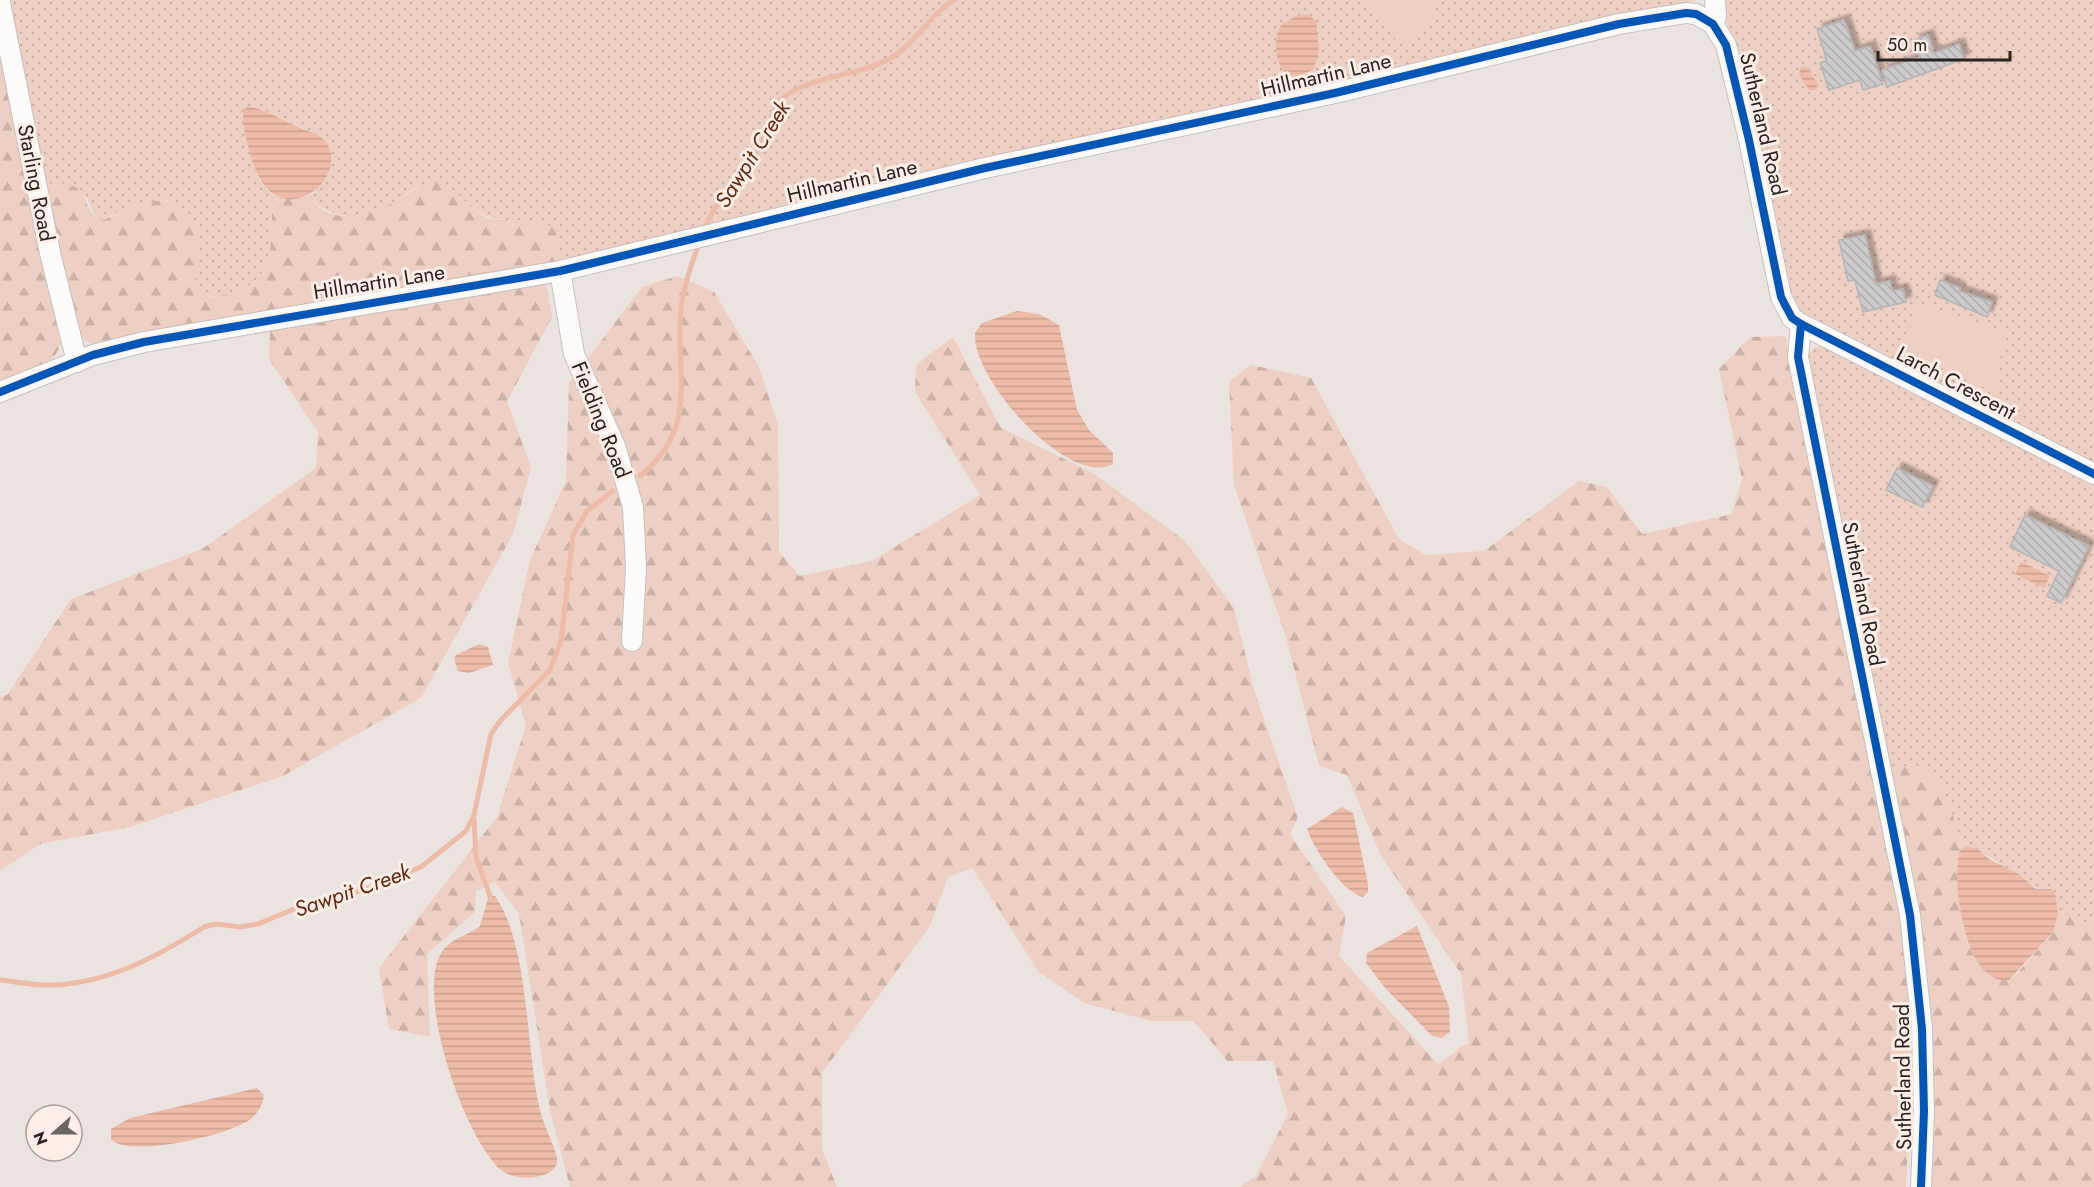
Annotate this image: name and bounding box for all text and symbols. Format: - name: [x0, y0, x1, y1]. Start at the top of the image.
- scale bar: [1878, 24, 2010, 62]
- text: 50 m: [1887, 32, 1927, 58]
- street label: Hillmartin Lane: [1258, 45, 1394, 105]
- street label: Sutherland Road: [1732, 49, 1794, 199]
- water label: Sawpit Creek: [706, 93, 798, 214]
- street label: Starling Road: [10, 122, 62, 244]
- street label: Hillmartin Lane: [784, 151, 920, 211]
- street label: Hillmartin Lane: [311, 257, 447, 307]
- street label: Larch Crescent: [1891, 339, 2021, 427]
- street label: Fielding Road: [564, 357, 638, 483]
- street label: Sutherland Road: [1834, 519, 1892, 669]
- water label: Sawpit Creek: [290, 855, 416, 925]
- street label: Sutherland Road: [1887, 1004, 1919, 1150]
- north arrow: [24, 1103, 84, 1163]
- text: N: [27, 1128, 53, 1148]

